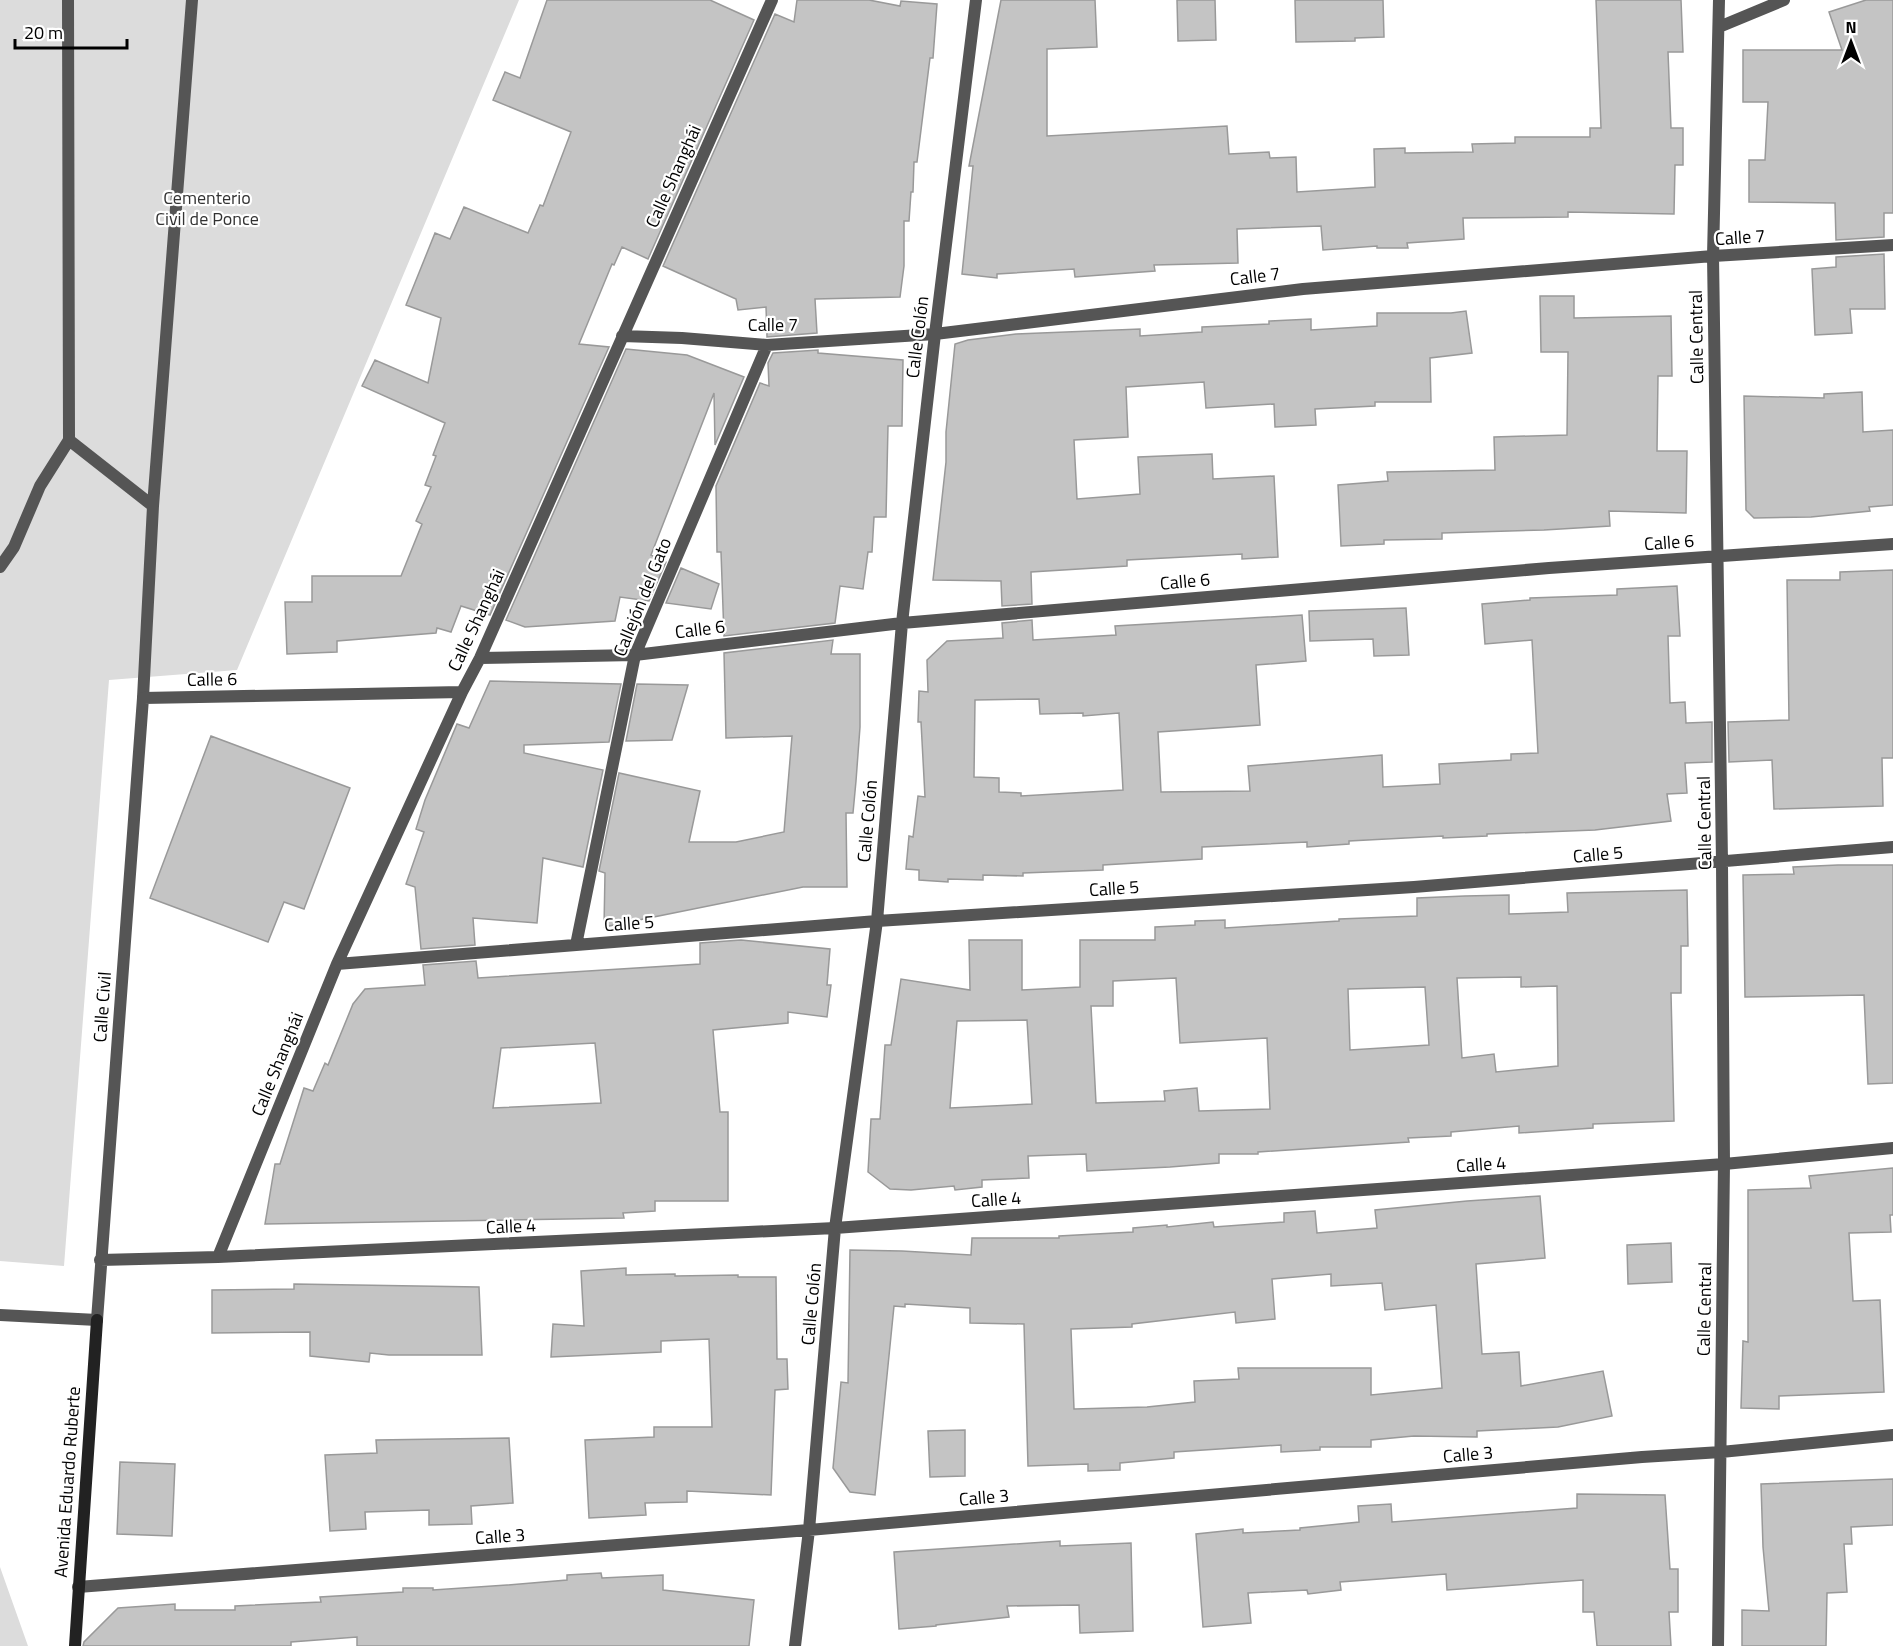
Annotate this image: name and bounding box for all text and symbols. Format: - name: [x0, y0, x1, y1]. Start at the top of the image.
- scale bar: [15, 12, 128, 50]
- north arrow: [1821, 12, 1881, 72]
- text: N: [1845, 15, 1857, 39]
- text: 20 m: [24, 19, 63, 46]
- street label: Calle Shanghái: [638, 120, 708, 232]
- park label: Cementerio Civil de Ponce: [155, 184, 259, 232]
- street label: Calle 7: [1714, 222, 1766, 252]
- street label: Calle 7: [1228, 260, 1282, 292]
- street label: Calle Central: [1682, 290, 1710, 384]
- street label: Calle Colón: [899, 294, 935, 380]
- street label: Calle 7: [748, 311, 798, 338]
- street label: Calle 6: [1643, 527, 1695, 557]
- street label: Callejón del Gato: [606, 534, 678, 660]
- street label: Calle Shanghái: [440, 564, 512, 676]
- street label: Calle 6: [1159, 565, 1211, 597]
- street label: Calle 6: [673, 613, 727, 645]
- street label: Calle 6: [187, 665, 237, 693]
- street label: Calle Central: [1690, 776, 1718, 870]
- street label: Calle Colón: [850, 779, 884, 863]
- street label: Calle 5: [1572, 838, 1624, 870]
- street label: Calle 5: [1088, 873, 1140, 903]
- street label: Calle 5: [603, 908, 655, 938]
- street label: Calle Civil: [86, 971, 118, 1043]
- street label: Calle Shanghái: [244, 1008, 310, 1120]
- street label: Calle 4: [1455, 1149, 1507, 1179]
- street label: Calle 4: [970, 1184, 1022, 1214]
- street label: Calle 4: [485, 1211, 537, 1241]
- street label: Calle Colón: [794, 1262, 828, 1346]
- street label: Calle Central: [1690, 1262, 1718, 1356]
- street label: Avenida Eduardo Ruberte: [47, 1385, 87, 1579]
- street label: Calle 3: [1442, 1438, 1494, 1470]
- street label: Calle 3: [958, 1481, 1010, 1513]
- street label: Calle 3: [474, 1521, 526, 1551]

